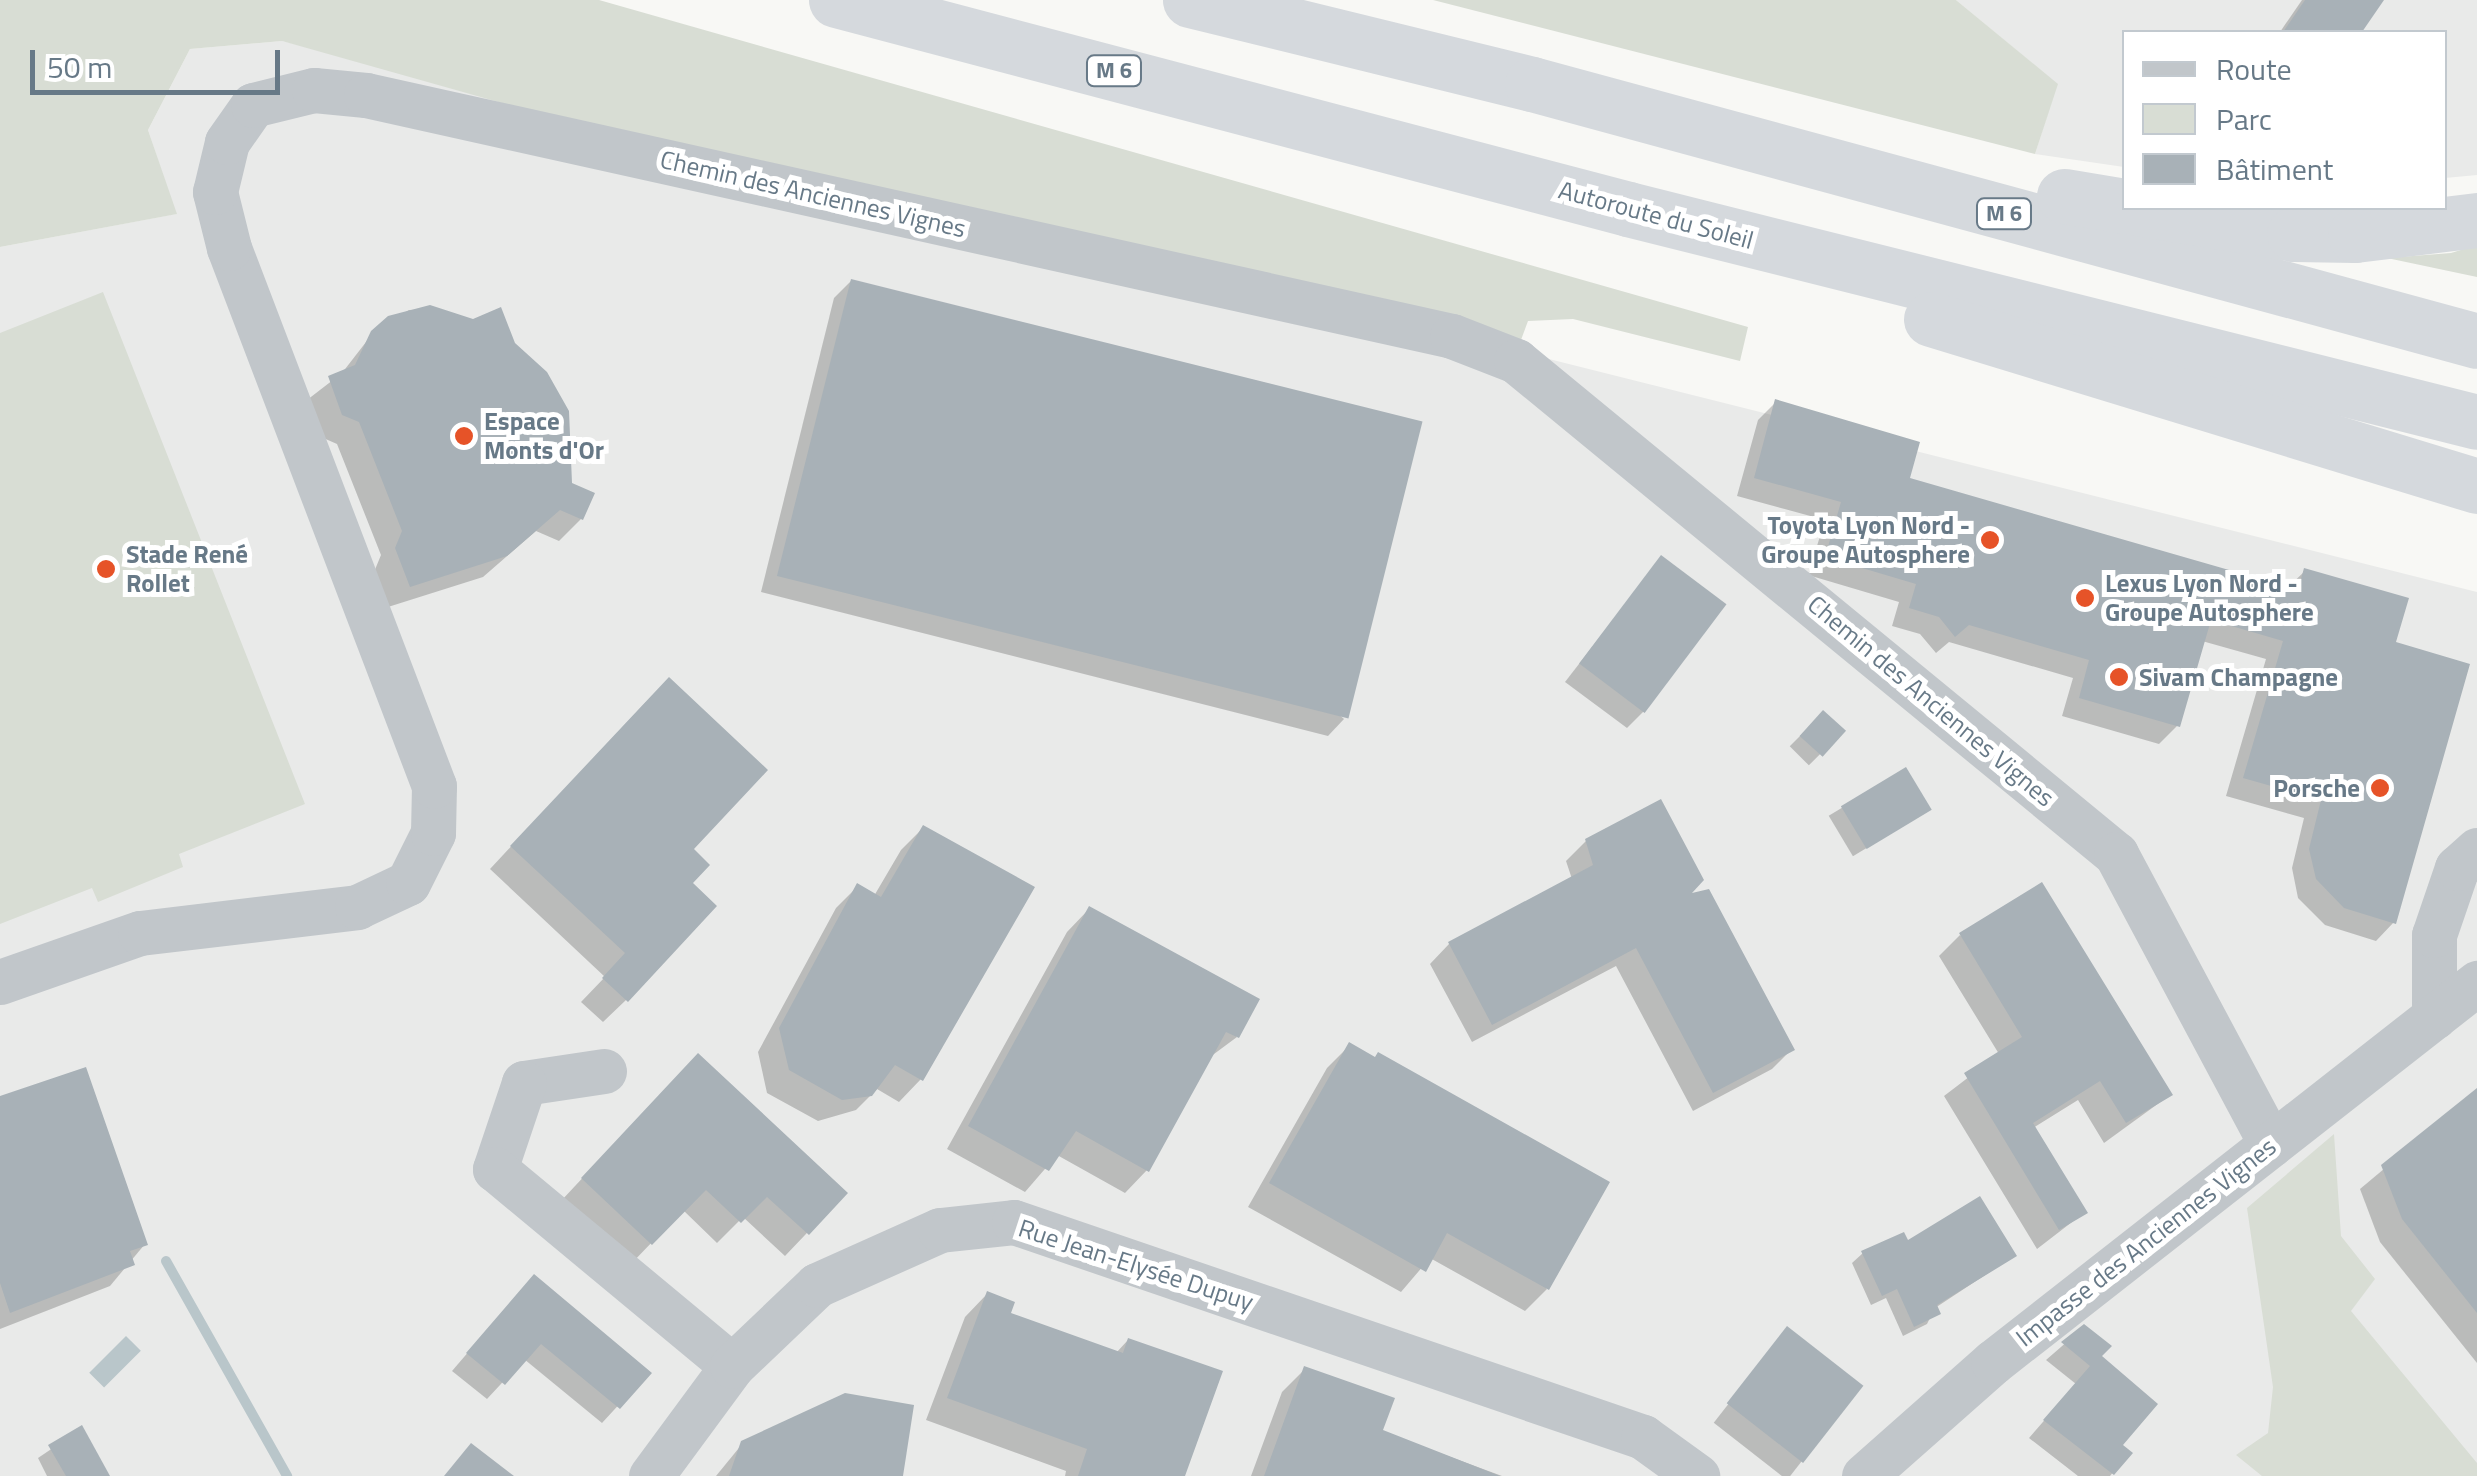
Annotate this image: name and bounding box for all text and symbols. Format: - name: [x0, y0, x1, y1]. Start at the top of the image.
- scale bar: [35, 30, 285, 92]
- legend: [2122, 30, 2447, 210]
- text: 50 m: [47, 44, 112, 90]
- text: Route: [2216, 46, 2292, 92]
- road number: M 6: [1084, 54, 1144, 88]
- text: Parc: [2216, 96, 2272, 142]
- street label: Chemin des Anciennes Vignes: [657, 144, 969, 244]
- text: Bâtiment: [2216, 146, 2333, 192]
- street label: Autoroute du Soleil: [1555, 175, 1757, 255]
- road number: M 6: [1974, 197, 2034, 231]
- place label: Espace Monts d'Or: [484, 407, 604, 466]
- marker: Espace Monts d'Or: [453, 425, 475, 447]
- place label: Toyota Lyon Nord - Groupe Autosphere: [1761, 511, 1970, 570]
- marker: Toyota Lyon Nord - Groupe Autosphere: [1979, 529, 2001, 551]
- place label: Stade René Rollet: [126, 540, 248, 599]
- marker: Stade René Rollet: [95, 558, 117, 580]
- place label: Lexus Lyon Nord - Groupe Autosphere: [2105, 569, 2314, 628]
- marker: Lexus Lyon Nord - Groupe Autosphere: [2074, 587, 2096, 609]
- street label: Chemin des Anciennes Vignes: [1802, 589, 2060, 813]
- place label: Sivam Champagne: [2139, 662, 2338, 692]
- marker: Sivam Champagne: [2108, 666, 2130, 688]
- place label: Porsche: [2273, 773, 2360, 803]
- marker: Porsche: [2369, 777, 2391, 799]
- street label: Impasse des Anciennes Vignes: [2010, 1131, 2282, 1353]
- street label: Rue Jean-Elysée Dupuy: [1015, 1213, 1257, 1317]

